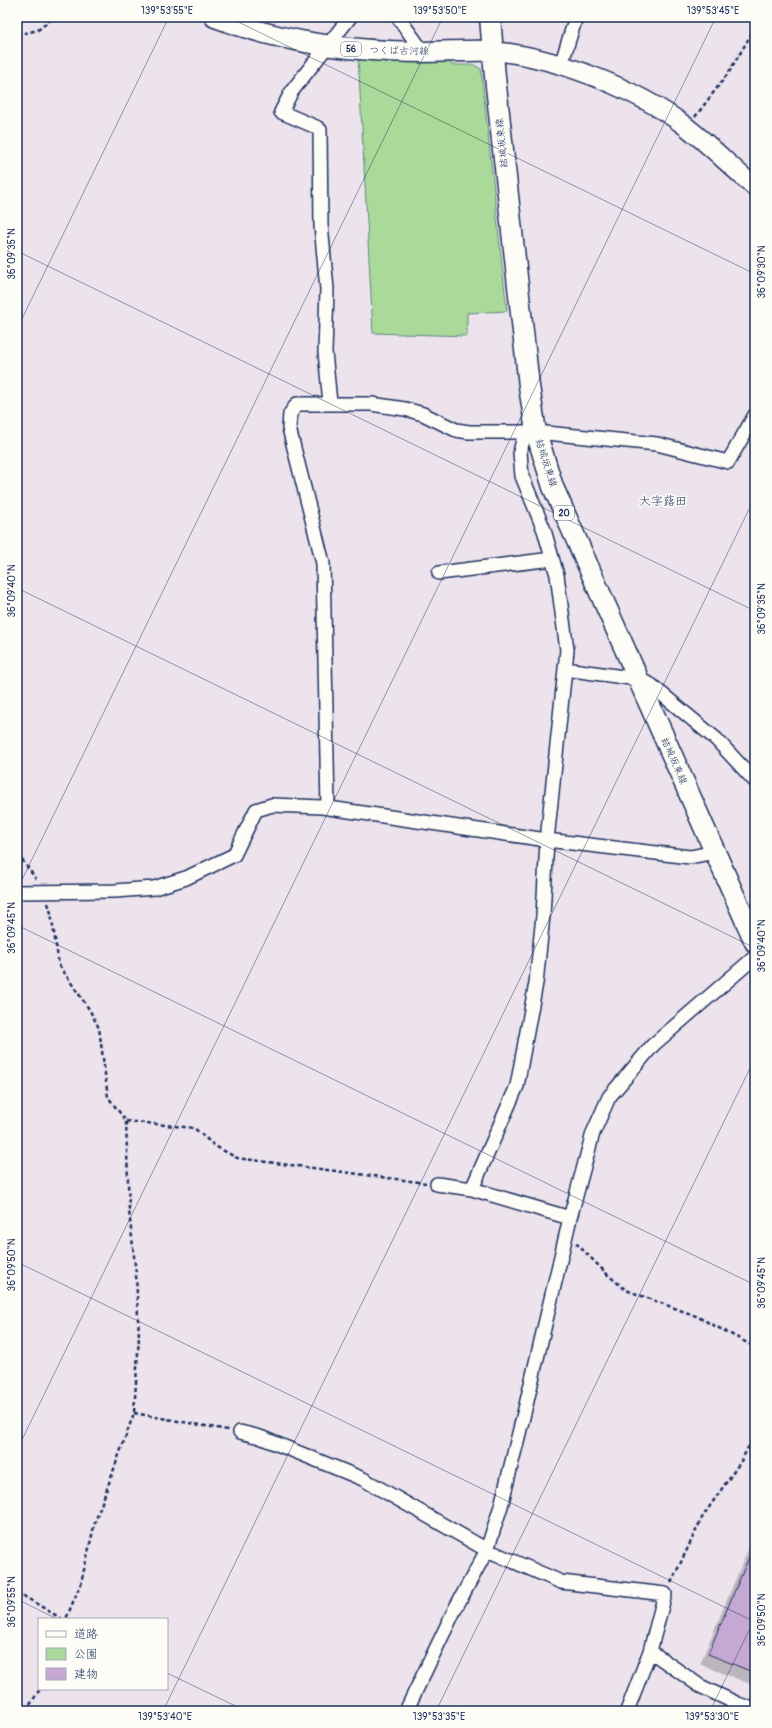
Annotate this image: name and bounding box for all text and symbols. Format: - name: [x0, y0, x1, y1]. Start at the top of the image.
- text: 139°53'55"E: [141, 5, 193, 17]
- text: 139°53'50"E: [413, 5, 467, 17]
- text: 139°53'45"E: [687, 5, 739, 17]
- road number: 56: [341, 42, 361, 56]
- street label: つくば古河線: [369, 44, 429, 58]
- street label: 結城坂東線: [493, 118, 511, 168]
- text: 36°09'35"N: [6, 228, 18, 280]
- text: 36°09'30"N: [756, 245, 768, 298]
- street label: 結城坂東線: [533, 437, 559, 489]
- district label: 大字蕗田: [639, 494, 687, 509]
- road number: 20: [554, 506, 574, 520]
- text: 36°09'40"N: [6, 564, 18, 618]
- text: 36°09'35"N: [756, 583, 768, 635]
- street label: 結城坂東線: [658, 736, 690, 786]
- text: 36°09'45"N: [6, 902, 18, 954]
- text: 36°09'40"N: [756, 919, 768, 973]
- text: 36°09'50"N: [6, 1238, 18, 1291]
- text: 36°09'45"N: [756, 1257, 768, 1309]
- text: 36°09'55"N: [6, 1576, 18, 1628]
- text: 36°09'50"N: [756, 1593, 768, 1646]
- legend: [38, 1618, 168, 1690]
- text: 道路: [74, 1627, 98, 1642]
- text: 公園: [74, 1647, 98, 1662]
- text: 建物: [74, 1667, 98, 1682]
- text: 139°53'40"E: [138, 1711, 192, 1723]
- text: 139°53'35"E: [413, 1711, 465, 1723]
- text: 139°53'30"E: [685, 1711, 739, 1723]

